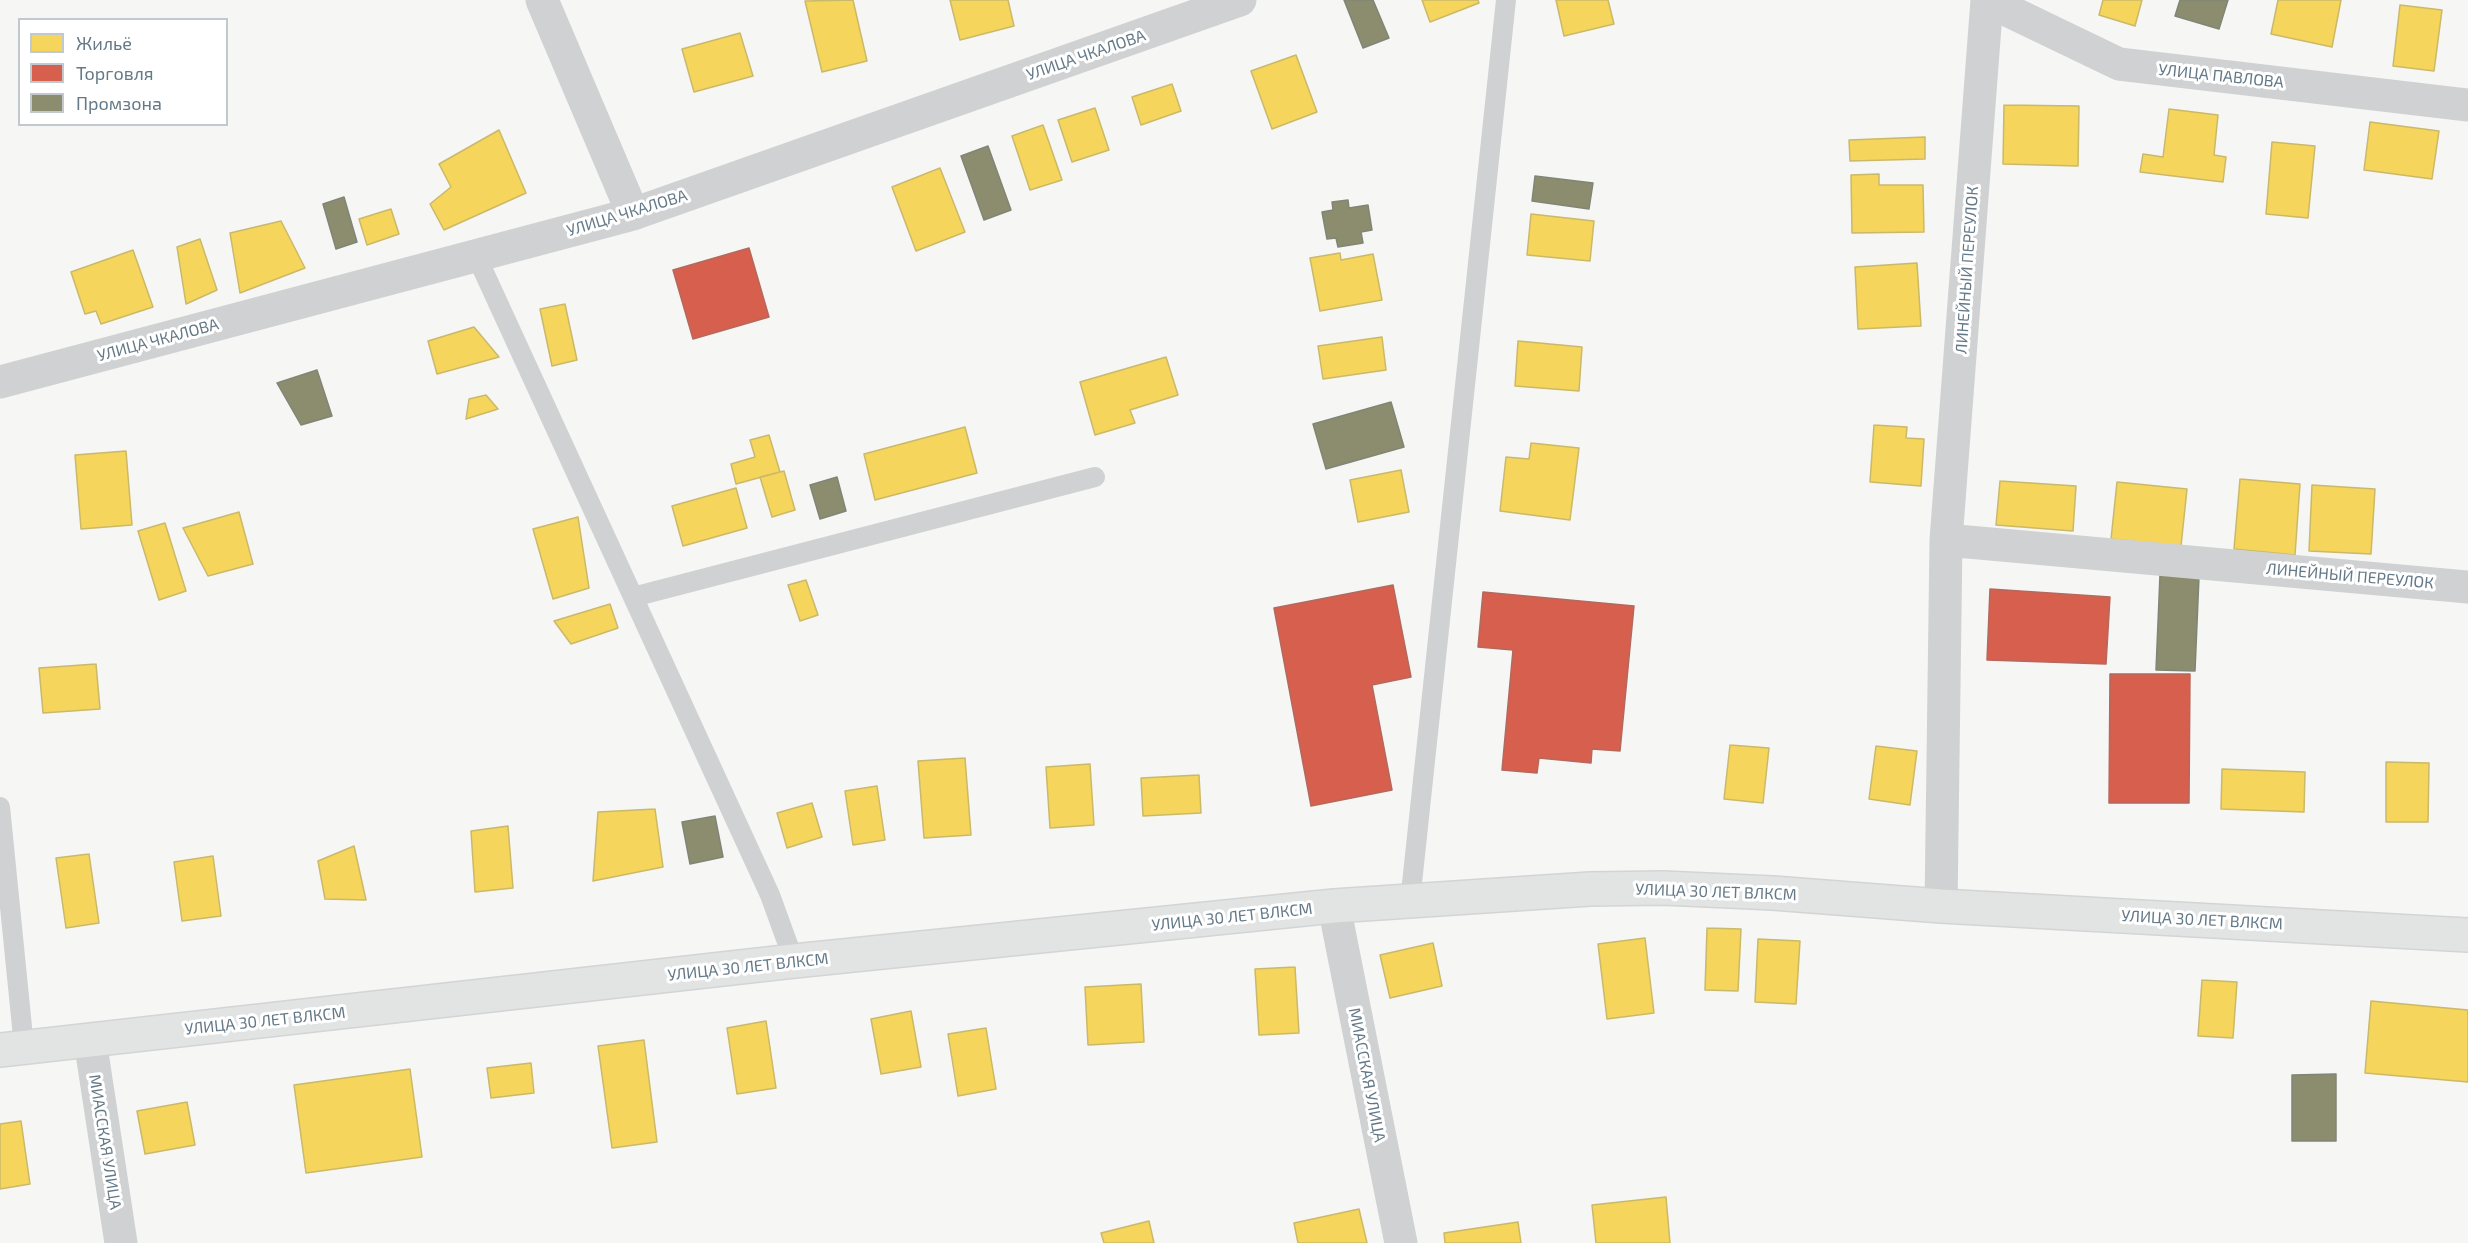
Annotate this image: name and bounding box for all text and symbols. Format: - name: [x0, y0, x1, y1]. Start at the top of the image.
- legend: [18, 18, 228, 126]
- street label: УЛИЦА ЧКАЛОВА: [1024, 26, 1148, 84]
- text: Жильё: [76, 32, 132, 54]
- street label: УЛИЦА ПАВЛОВА: [2157, 60, 2285, 92]
- text: Торговля: [76, 62, 154, 84]
- text: Промзона: [76, 92, 162, 114]
- street label: ЛИНЕЙНЫЙ ПЕРЕУЛОК: [1952, 185, 1982, 355]
- street label: УЛИЦА ЧКАЛОВА: [564, 186, 690, 240]
- street label: УЛИЦА ЧКАЛОВА: [95, 315, 221, 365]
- street label: ЛИНЕЙНЫЙ ПЕРЕУЛОК: [2265, 559, 2435, 593]
- street label: УЛИЦА 30 ЛЕТ ВЛКСМ: [1635, 880, 1797, 904]
- street label: УЛИЦА 30 ЛЕТ ВЛКСМ: [1151, 899, 1313, 935]
- street label: УЛИЦА 30 ЛЕТ ВЛКСМ: [2121, 906, 2283, 934]
- street label: УЛИЦА 30 ЛЕТ ВЛКСМ: [667, 949, 829, 985]
- street label: УЛИЦА 30 ЛЕТ ВЛКСМ: [184, 1003, 346, 1039]
- street label: МИАССКАЯ УЛИЦА: [1345, 1006, 1389, 1144]
- street label: МИАССКАЯ УЛИЦА: [85, 1073, 125, 1211]

